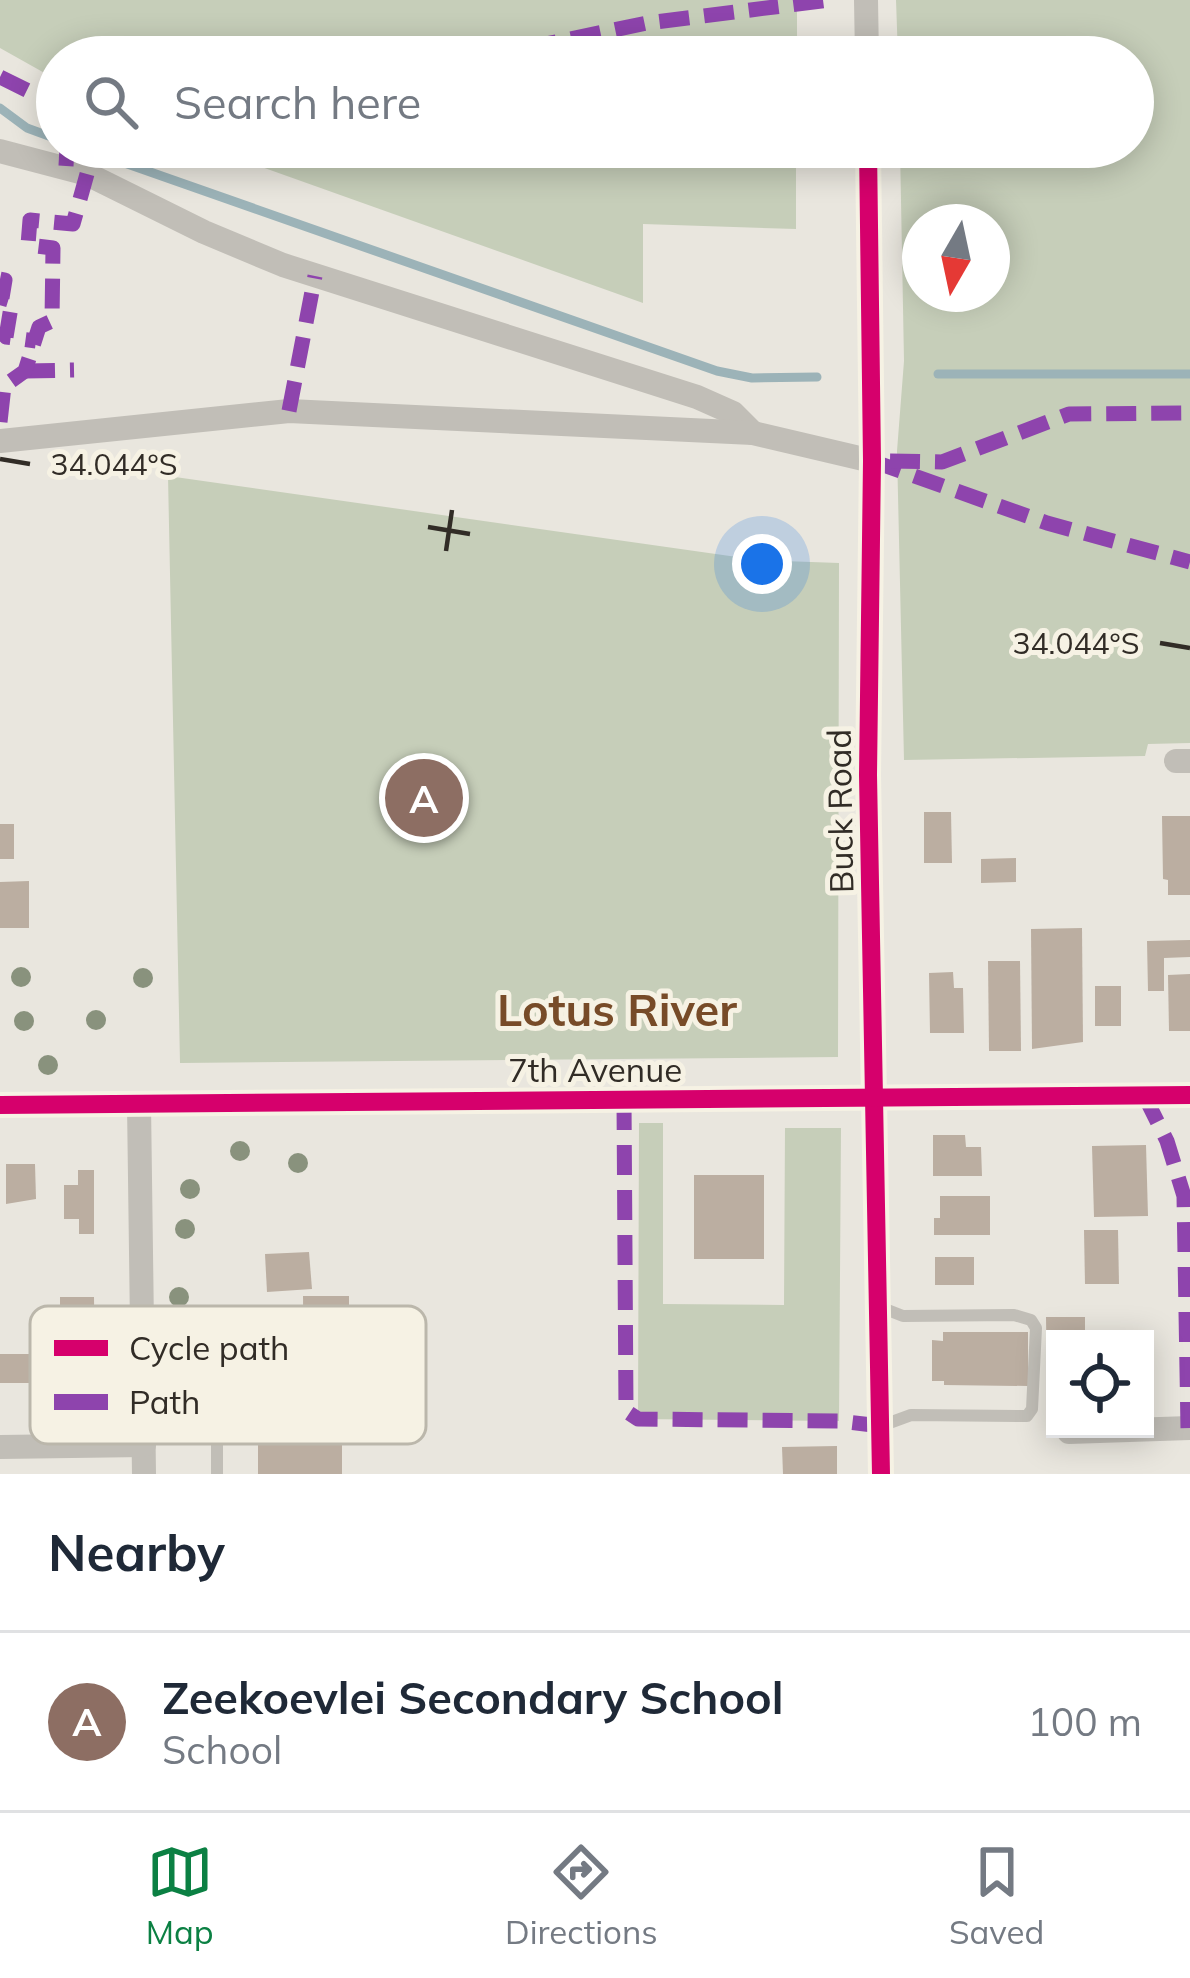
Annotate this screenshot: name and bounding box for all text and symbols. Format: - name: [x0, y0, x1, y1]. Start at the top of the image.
- search box: [36, 36, 1154, 168]
- icon: search: [78, 69, 144, 135]
- text: Search here: [174, 74, 421, 130]
- north arrow: [902, 204, 1010, 312]
- text: 34.044°S: [51, 445, 177, 483]
- your location: [732, 534, 792, 594]
- text: 34.044°S: [1013, 624, 1139, 662]
- street label: Buck Road: [818, 728, 861, 894]
- pin: A: [385, 753, 463, 843]
- district label: Lotus River: [497, 981, 737, 1037]
- street label: 7th Avenue: [508, 1049, 682, 1090]
- legend: [30, 1306, 426, 1444]
- text: Cycle path: [129, 1327, 289, 1368]
- map controls: [1046, 1330, 1154, 1438]
- button: locate: [1046, 1330, 1154, 1438]
- text: Path: [129, 1381, 200, 1422]
- text: Nearby: [48, 1520, 225, 1584]
- text: Zeekoevlei Secondary School: [162, 1669, 783, 1725]
- text: A: [72, 1697, 102, 1746]
- text: 100 m: [1027, 1697, 1142, 1746]
- text: School: [162, 1725, 282, 1774]
- tab: Map: [146, 1839, 214, 1952]
- tab: Directions: [505, 1839, 658, 1952]
- tab: Saved: [949, 1839, 1044, 1952]

